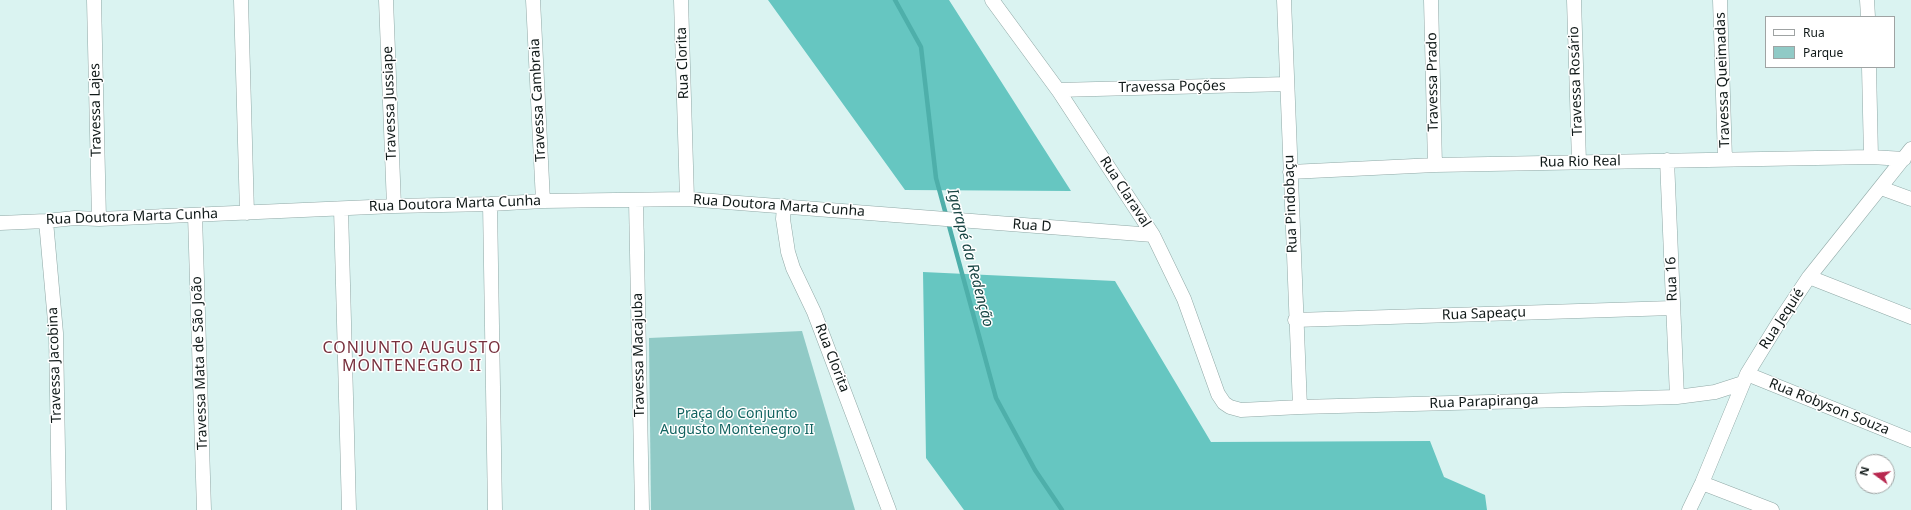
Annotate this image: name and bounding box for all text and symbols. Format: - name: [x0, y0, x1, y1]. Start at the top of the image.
- street label: Travessa Queimadas: [1712, 12, 1734, 148]
- legend: [1765, 16, 1895, 68]
- text: Rua: [1803, 24, 1825, 41]
- street label: Travessa Rosário: [1566, 26, 1586, 136]
- street label: Rua Clorita: [673, 27, 693, 99]
- street label: Travessa Prado: [1424, 32, 1442, 132]
- street label: Travessa Cambraia: [526, 38, 550, 162]
- text: Parque: [1803, 44, 1843, 61]
- street label: Travessa Jussiape: [380, 46, 400, 160]
- street label: Travessa Lajes: [87, 63, 105, 157]
- street label: Travessa Poções: [1118, 78, 1226, 96]
- street label: Rua Claraval: [1096, 153, 1154, 231]
- street label: Rua Rio Real: [1539, 153, 1621, 171]
- street label: Rua Pindobaçu: [1281, 154, 1301, 254]
- water label: Igarapé da Redenção: [943, 187, 997, 329]
- street label: Rua Doutora Marta Cunha: [692, 192, 866, 220]
- street label: Rua Doutora Marta Cunha: [369, 193, 541, 215]
- street label: Rua Doutora Marta Cunha: [46, 206, 218, 228]
- street label: Rua D: [1012, 216, 1052, 236]
- street label: Rua 16: [1663, 256, 1681, 302]
- street label: Travessa Mata de São João: [189, 276, 211, 450]
- street label: Rua Jequié: [1756, 285, 1808, 353]
- street label: Travessa Macajuba: [630, 293, 648, 417]
- street label: Rua Sapeaçu: [1442, 304, 1526, 324]
- street label: Travessa Jacobina: [45, 307, 65, 423]
- street label: Rua Clorita: [811, 321, 853, 395]
- district label: CONJUNTO AUGUSTO MONTENEGRO II: [322, 338, 502, 376]
- street label: Rua Robyson Souza: [1766, 375, 1892, 439]
- street label: Rua Parapiranga: [1429, 392, 1539, 412]
- park label: Praça do Conjunto Augusto Montenegro II: [660, 406, 814, 438]
- north arrow: [1855, 454, 1895, 494]
- text: N: [1855, 465, 1872, 477]

